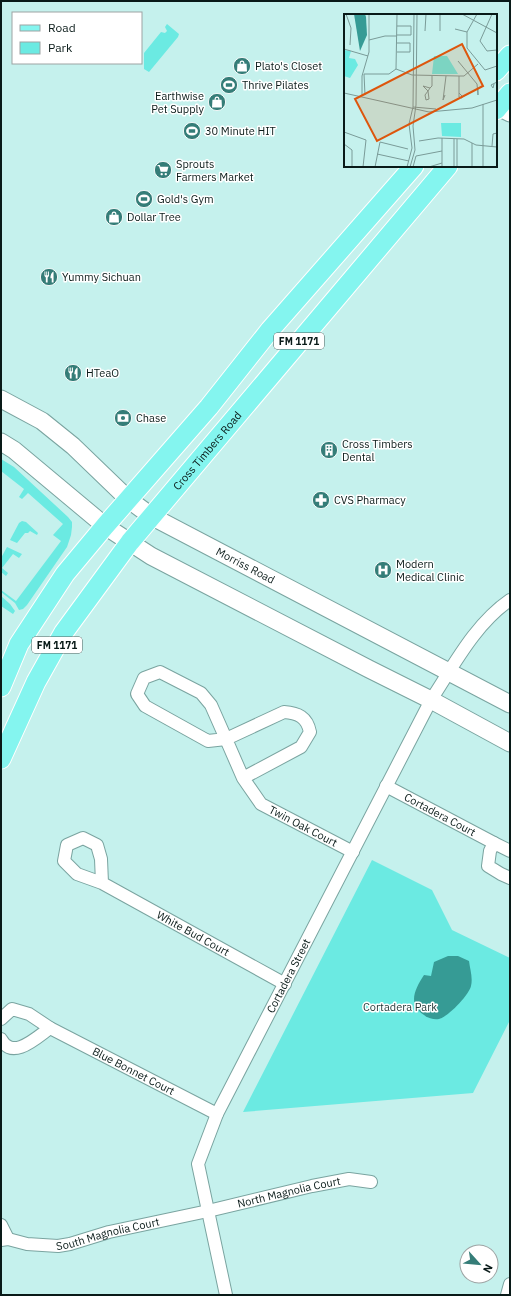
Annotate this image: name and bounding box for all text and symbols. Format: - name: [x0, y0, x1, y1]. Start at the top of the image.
- legend: [12, 12, 142, 64]
- inset map: [344, 14, 497, 167]
- text: Road: [48, 20, 76, 35]
- text: Park: [48, 40, 73, 55]
- shop icon: Plato's Closet: [232, 56, 252, 76]
- place label: Plato's Closet: [255, 59, 322, 73]
- sports icon: Thrive Pilates: [219, 75, 239, 95]
- place label: Thrive Pilates: [242, 78, 309, 92]
- place label: Earthwise Pet Supply: [151, 89, 205, 116]
- shop icon: Earthwise Pet Supply: [207, 92, 227, 112]
- sports icon: 30 Minute HIT: [182, 121, 202, 141]
- place label: 30 Minute HIT: [205, 124, 277, 138]
- place label: Sprouts Farmers Market: [176, 157, 254, 184]
- supermarket icon: Sprouts Farmers Market: [153, 160, 173, 180]
- sports icon: Gold's Gym: [134, 189, 154, 209]
- place label: Gold's Gym: [157, 192, 214, 206]
- shop icon: Dollar Tree: [104, 207, 124, 227]
- place label: Dollar Tree: [127, 210, 181, 224]
- restaurant icon: Yummy Sichuan: [39, 267, 59, 287]
- place label: Yummy Sichuan: [62, 270, 141, 284]
- road number: FM 1171: [274, 333, 324, 349]
- restaurant icon: HTeaO: [63, 363, 83, 383]
- place label: HTeaO: [86, 366, 119, 380]
- bank icon: Chase: [113, 408, 133, 428]
- street label: Cross Timbers Road: [170, 409, 244, 493]
- place label: Chase: [136, 411, 166, 425]
- place label: Cross Timbers Dental: [342, 437, 413, 464]
- building icon: Cross Timbers Dental: [319, 440, 339, 460]
- pharmacy icon: CVS Pharmacy: [311, 490, 331, 510]
- place label: CVS Pharmacy: [334, 493, 406, 507]
- street label: Morriss Road: [214, 544, 277, 587]
- place label: Modern Medical Clinic: [396, 557, 465, 584]
- hospital icon: Modern Medical Clinic: [373, 560, 393, 580]
- road number: FM 1171: [32, 637, 82, 653]
- street label: Cortadera Court: [402, 790, 478, 839]
- street label: Twin Oak Court: [267, 802, 340, 850]
- street label: White Bud Court: [154, 908, 232, 959]
- street label: Cortadera Street: [263, 936, 314, 1015]
- park label: Cortadera Park: [363, 1000, 437, 1014]
- street label: Blue Bonnet Court: [90, 1044, 177, 1098]
- street label: North Magnolia Court: [236, 1174, 342, 1211]
- street label: South Magnolia Court: [55, 1214, 161, 1253]
- north arrow: [459, 1244, 499, 1284]
- text: N: [480, 1262, 496, 1275]

